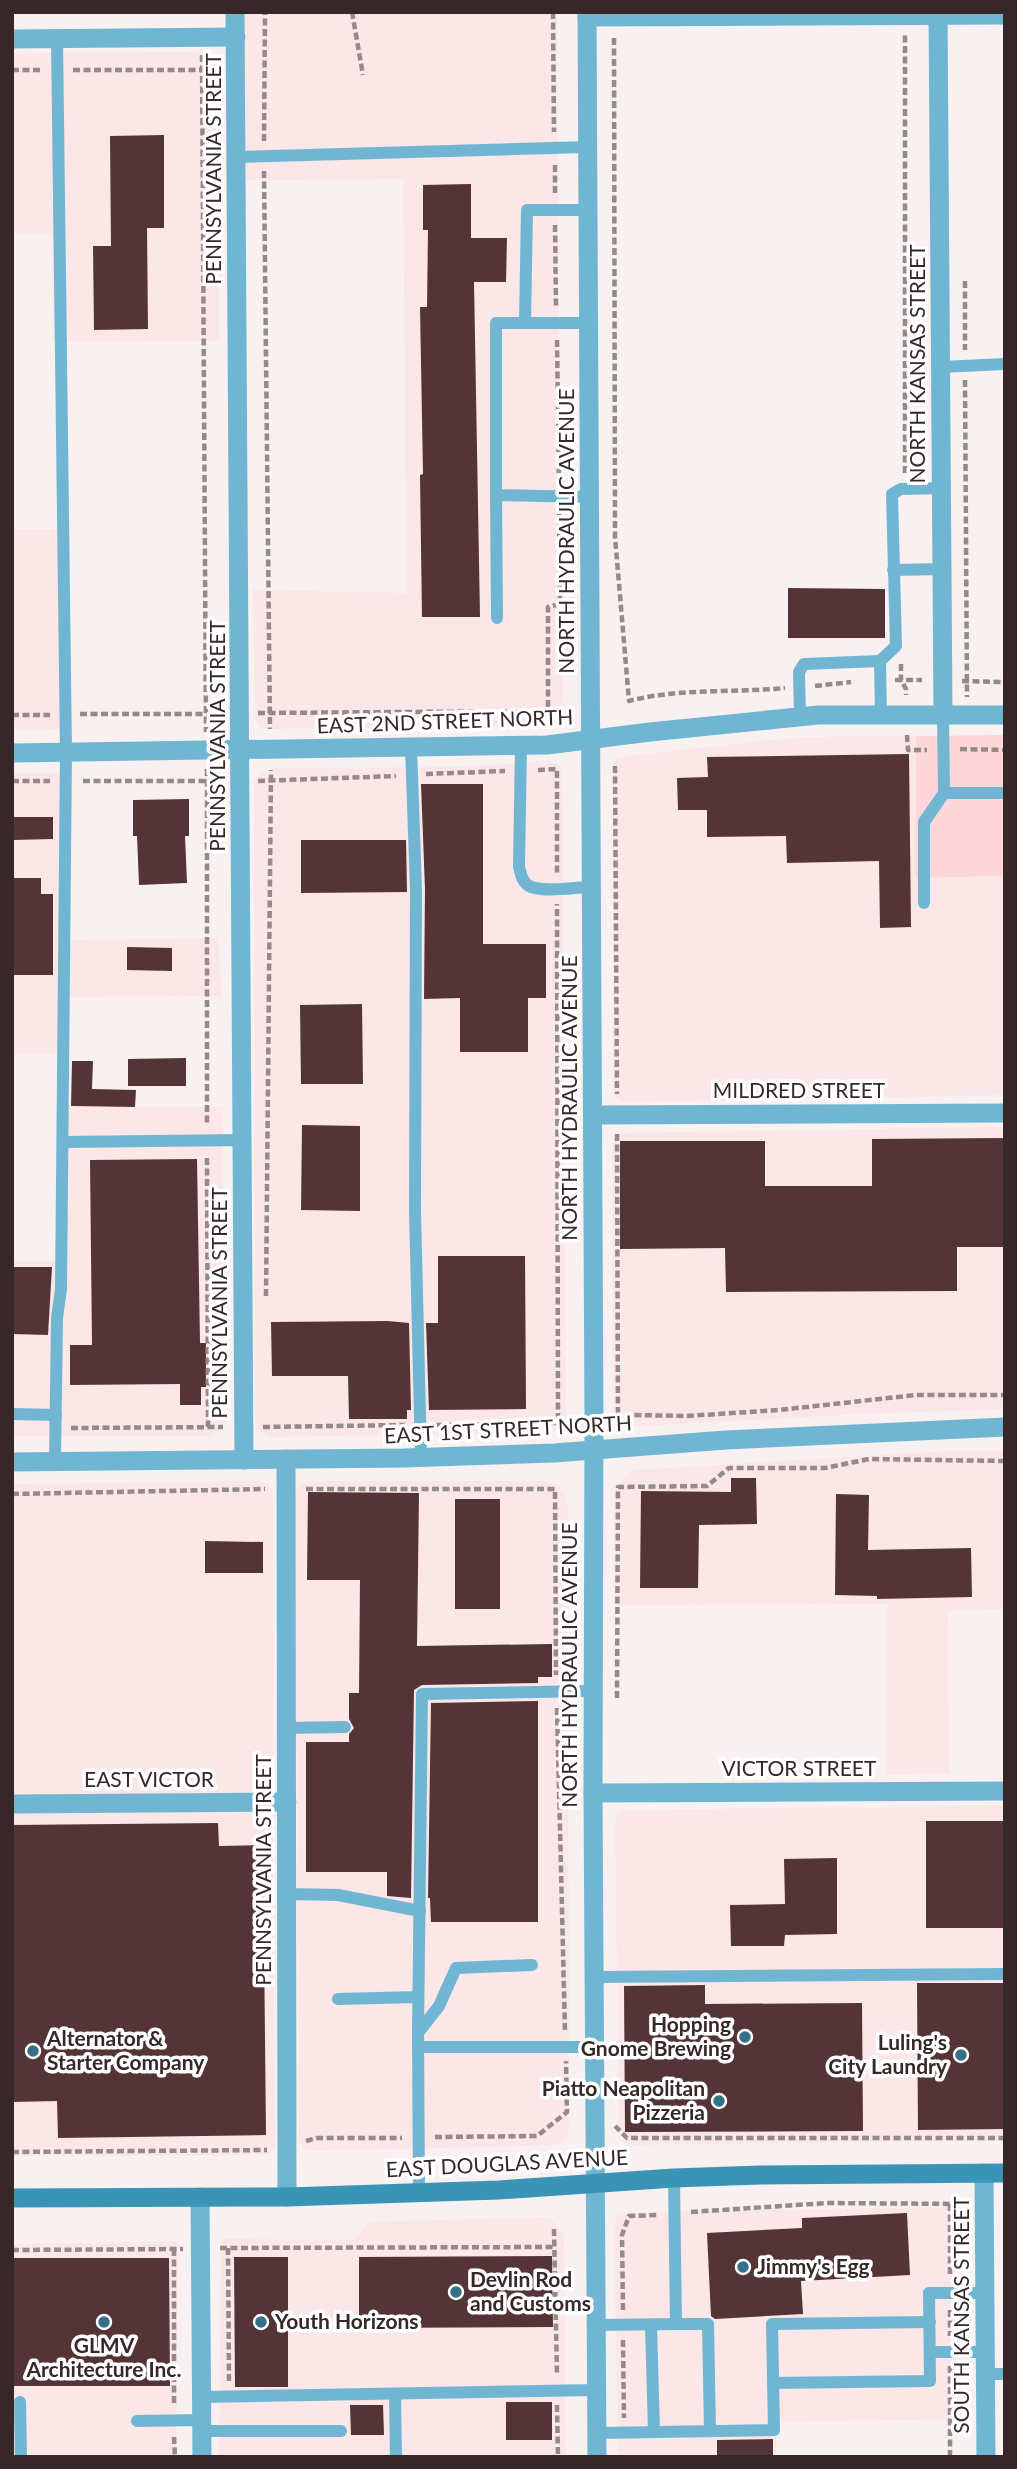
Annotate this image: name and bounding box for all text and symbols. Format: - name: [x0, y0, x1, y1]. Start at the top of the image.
- street label: PENNSYLVANIA STREET: [200, 53, 225, 285]
- street label: NORTH KANSAS STREET: [904, 244, 929, 484]
- street label: NORTH HYDRAULIC AVENUE: [553, 388, 578, 674]
- street label: PENNSYLVANIA STREET: [204, 620, 229, 852]
- street label: EAST 2ND STREET NORTH: [316, 704, 574, 737]
- street label: NORTH HYDRAULIC AVENUE: [556, 955, 581, 1241]
- street label: MILDRED STREET: [713, 1077, 886, 1102]
- street label: PENNSYLVANIA STREET: [206, 1187, 231, 1419]
- street label: EAST 1ST STREET NORTH: [383, 1410, 632, 1447]
- street label: NORTH HYDRAULIC AVENUE: [556, 1522, 581, 1808]
- street label: PENNSYLVANIA STREET: [250, 1754, 275, 1986]
- street label: VICTOR STREET: [722, 1755, 877, 1780]
- street label: EAST VICTOR: [84, 1766, 215, 1791]
- place label: Hopping Gnome Brewing: [581, 2011, 731, 2060]
- place label: Alternator & Starter Company: [46, 2025, 205, 2074]
- marker: Hopping Gnome Brewing: [737, 2029, 753, 2045]
- place label: Luling's City Laundry: [828, 2029, 948, 2078]
- marker: Alternator & Starter Company: [25, 2043, 41, 2059]
- marker: Luling's City Laundry: [953, 2047, 969, 2063]
- place label: Piatto Neapolitan Pizzeria: [542, 2075, 705, 2124]
- marker: Piatto Neapolitan Pizzeria: [711, 2093, 727, 2109]
- street label: EAST DOUGLAS AVENUE: [385, 2144, 629, 2181]
- street label: SOUTH KANSAS STREET: [948, 2196, 973, 2434]
- place label: Jimmy's Egg: [757, 2253, 870, 2278]
- marker: Jimmy's Egg: [735, 2259, 751, 2275]
- place label: Devlin Rod and Customs: [470, 2266, 591, 2315]
- marker: Devlin Rod and Customs: [448, 2284, 464, 2300]
- place label: Youth Horizons: [274, 2308, 419, 2333]
- marker: GLMV Architecture Inc.: [96, 2314, 112, 2330]
- marker: Youth Horizons: [253, 2314, 269, 2330]
- place label: GLMV Architecture Inc.: [26, 2332, 181, 2381]

